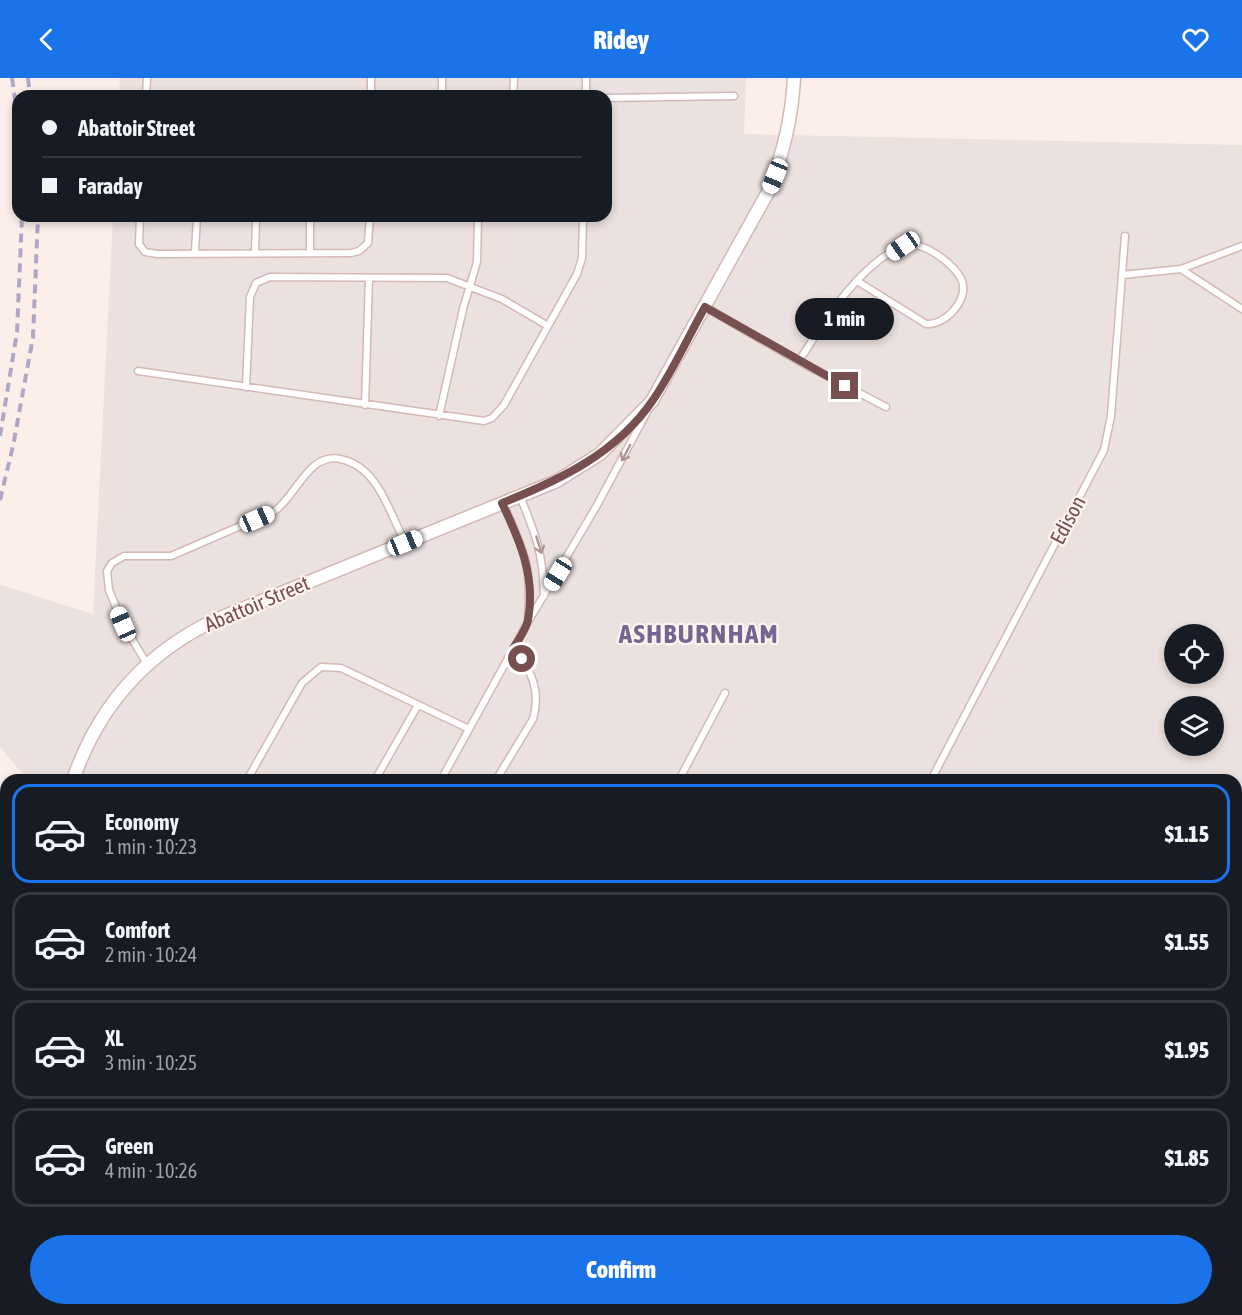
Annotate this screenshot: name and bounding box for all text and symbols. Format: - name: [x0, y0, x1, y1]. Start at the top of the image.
- icon: back: [30, 23, 63, 56]
- icon: heart: [1179, 23, 1212, 56]
- text: Ridey: [593, 24, 649, 55]
- text: Abattoir Street: [78, 115, 195, 141]
- car: [760, 156, 790, 196]
- text: Faraday: [78, 173, 143, 199]
- car: [883, 228, 923, 264]
- callout: 1 min: [796, 299, 894, 341]
- text: 1 min: [824, 307, 865, 330]
- route end: [831, 372, 858, 399]
- one-way arrow: [620, 444, 632, 461]
- street label: Edison: [1045, 491, 1090, 548]
- car: [237, 503, 277, 535]
- car: [385, 528, 425, 558]
- one-way arrow: [534, 535, 545, 554]
- car: [541, 554, 575, 594]
- street label: Abattoir Street: [200, 570, 313, 636]
- car: [107, 604, 139, 644]
- district label: ASHBURNHAM: [618, 618, 779, 649]
- map controls: [1164, 624, 1224, 756]
- button: locate: [1164, 624, 1224, 684]
- route start: [508, 645, 535, 672]
- button: layers: [1164, 696, 1224, 756]
- icon: car: [33, 807, 87, 861]
- text: Economy: [105, 809, 179, 835]
- text: $1.15: [1165, 821, 1209, 847]
- text: 1 min · 10:23: [105, 835, 197, 858]
- icon: car: [33, 915, 87, 969]
- text: Comfort: [105, 917, 170, 943]
- text: $1.55: [1165, 929, 1209, 955]
- text: 2 min · 10:24: [105, 943, 197, 966]
- icon: car: [33, 1023, 87, 1077]
- text: XL: [105, 1025, 123, 1051]
- text: $1.95: [1165, 1037, 1209, 1063]
- text: 3 min · 10:25: [105, 1051, 197, 1074]
- icon: car: [33, 1131, 87, 1185]
- text: Green: [105, 1133, 154, 1159]
- text: $1.85: [1165, 1145, 1209, 1171]
- text: 4 min · 10:26: [105, 1159, 197, 1182]
- button: Confirm: [30, 1235, 1212, 1304]

